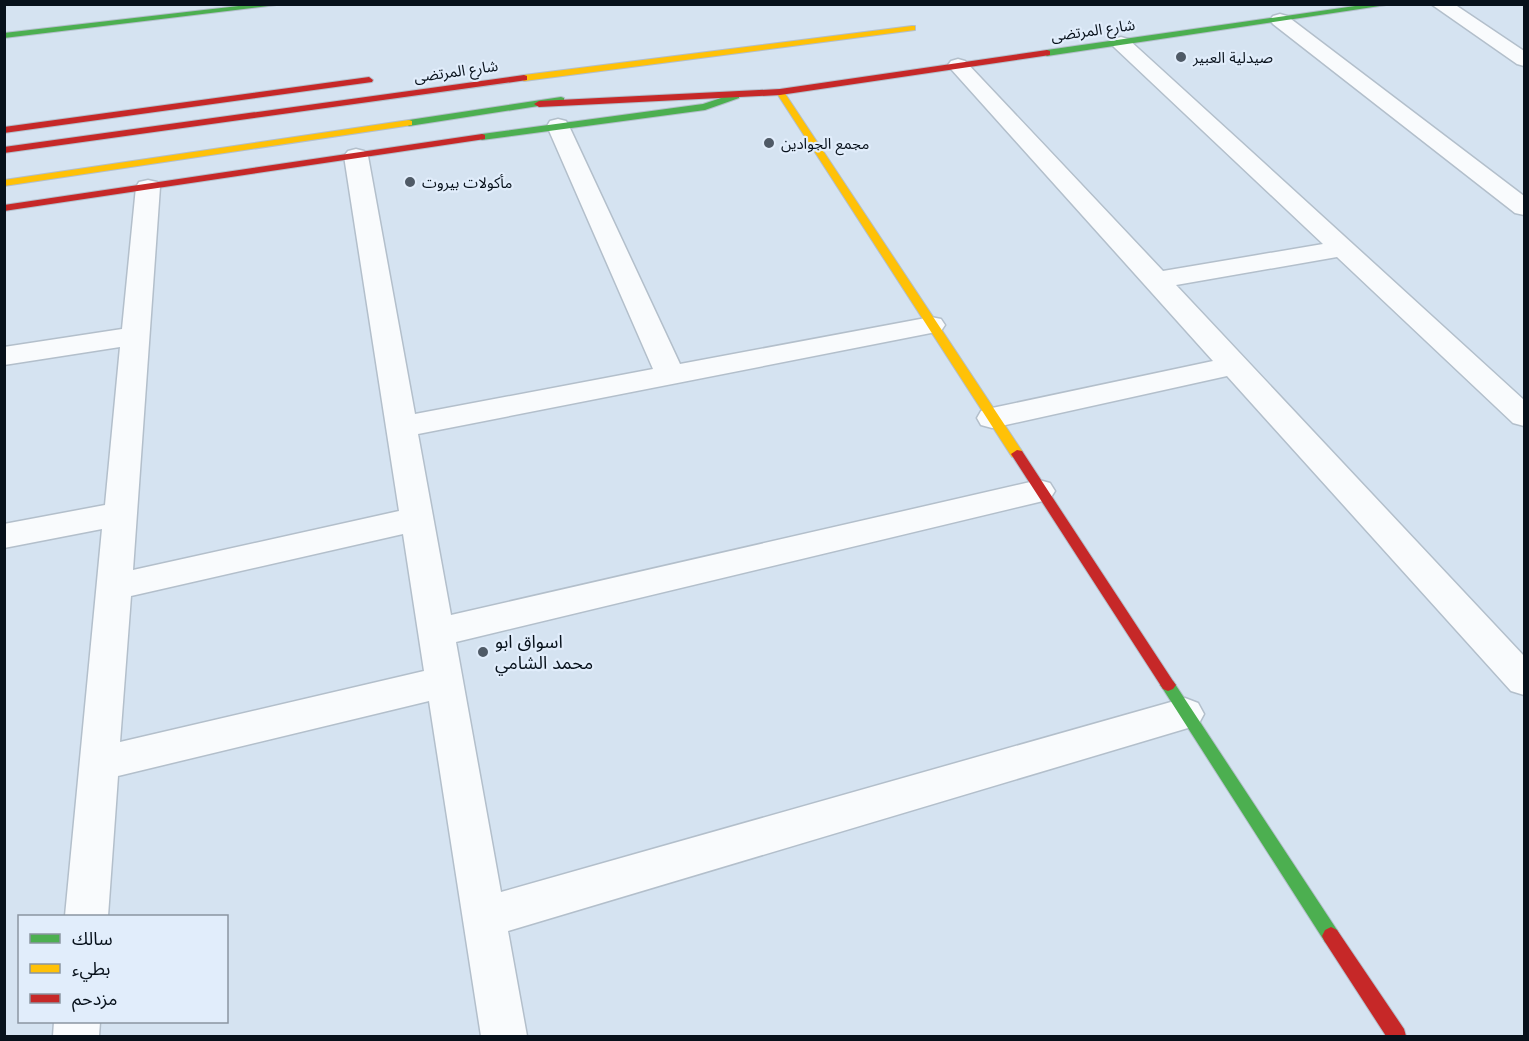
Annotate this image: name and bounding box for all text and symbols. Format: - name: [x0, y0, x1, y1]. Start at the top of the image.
- street label: شارع المرتضى: [1050, 16, 1137, 48]
- place label: صيدلية العبير: [1192, 49, 1273, 67]
- marker: صيدلية العبير: [1174, 50, 1188, 64]
- street label: شارع المرتضى: [413, 57, 500, 89]
- place label: مجمع الجوادين: [781, 135, 870, 156]
- marker: مجمع الجوادين: [762, 136, 776, 150]
- place label: مأكولات بيروت: [422, 174, 512, 192]
- marker: مأكولات بيروت: [403, 175, 417, 189]
- place label: اسواق ابو محمد الشامي: [495, 632, 593, 676]
- marker: اسواق ابو محمد الشامي: [476, 645, 490, 659]
- legend: [18, 915, 228, 1023]
- text: سالك: [72, 929, 113, 949]
- text: بطيء: [72, 959, 110, 982]
- text: مزدحم: [72, 989, 117, 1012]

